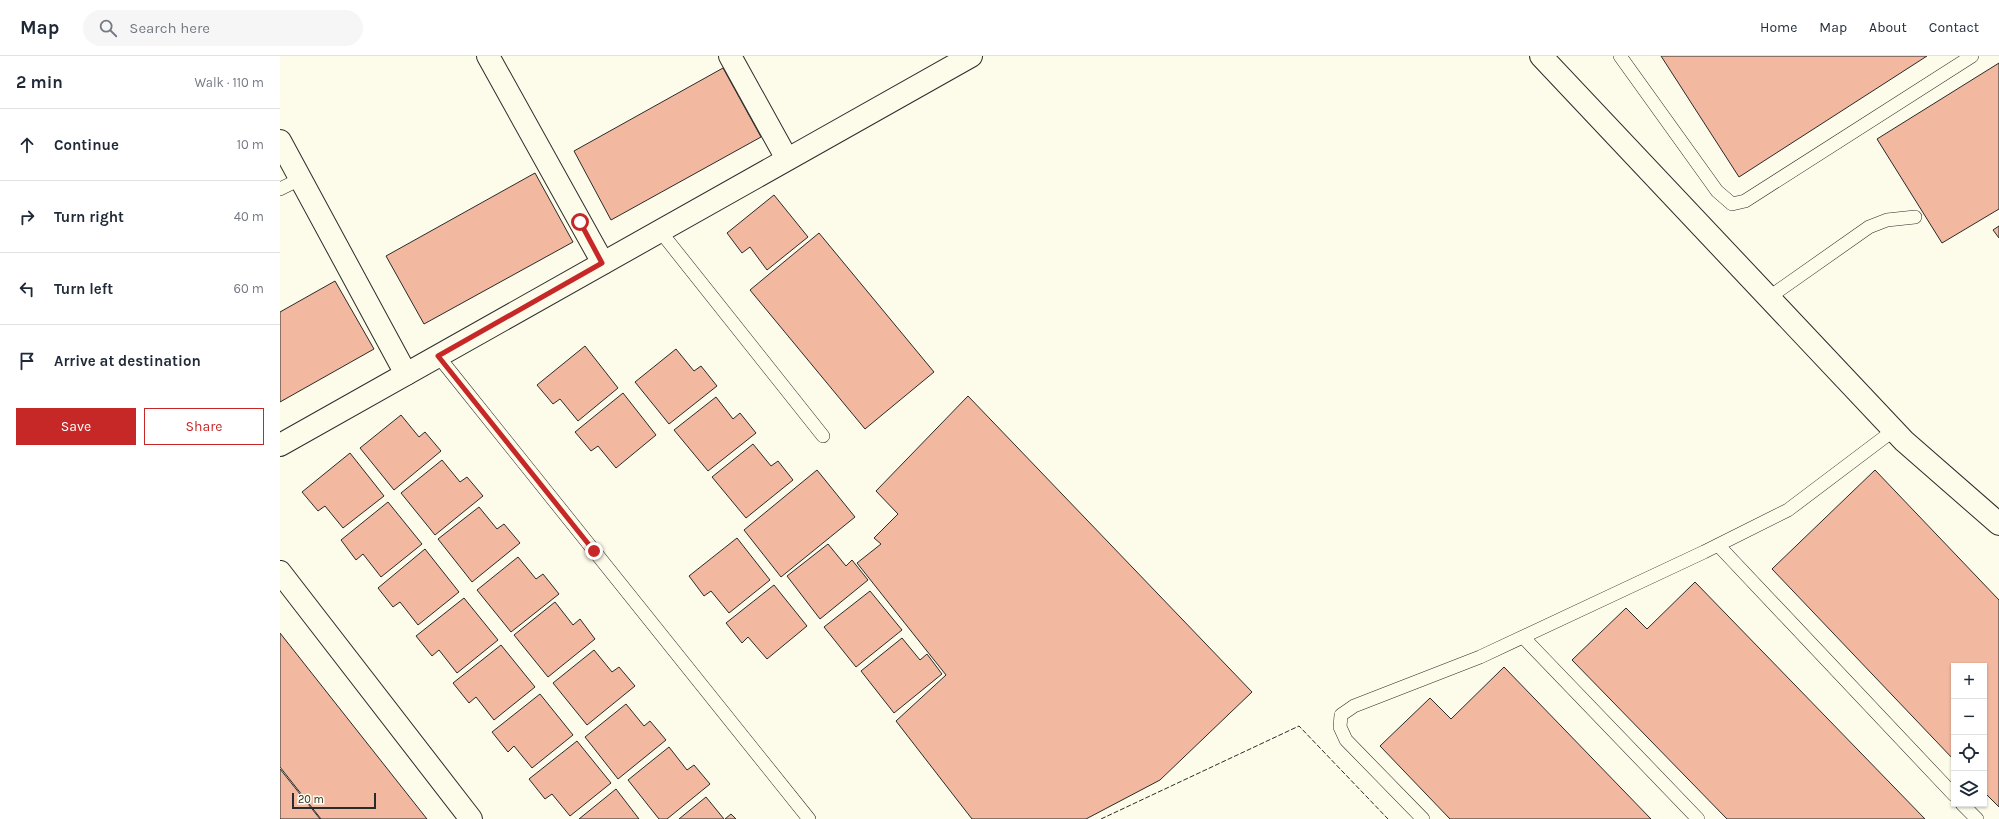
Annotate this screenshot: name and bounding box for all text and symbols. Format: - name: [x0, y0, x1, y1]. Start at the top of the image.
- search box: [83, 10, 363, 46]
- text: Map: [20, 17, 59, 39]
- icon: search: [97, 17, 119, 39]
- text: Search here: [129, 19, 210, 37]
- text: Home: [1760, 19, 1797, 36]
- text: Map: [1819, 19, 1847, 36]
- text: About: [1869, 19, 1907, 36]
- text: Contact: [1929, 19, 1979, 36]
- text: 2 min: [16, 72, 63, 92]
- text: Walk · 110 m: [195, 75, 264, 90]
- icon: ahead: [16, 134, 38, 156]
- text: Continue: [54, 136, 119, 154]
- text: 10 m: [237, 137, 264, 152]
- icon: right: [16, 206, 38, 228]
- text: Turn right: [54, 208, 124, 226]
- text: 40 m: [234, 209, 264, 224]
- route start: [571, 213, 589, 231]
- icon: left: [16, 278, 38, 300]
- text: Turn left: [54, 280, 113, 298]
- text: 60 m: [234, 281, 264, 296]
- icon: arrive: [16, 350, 38, 372]
- text: Arrive at destination: [54, 352, 201, 370]
- button: Save: [16, 408, 136, 445]
- button: Share: [144, 408, 264, 445]
- route end: [585, 542, 603, 560]
- map controls: [1951, 663, 1987, 807]
- button: +: [1951, 663, 1987, 699]
- button: −: [1951, 699, 1987, 735]
- button: locate: [1951, 735, 1987, 771]
- button: layers: [1951, 771, 1987, 807]
- scale bar: [292, 791, 376, 810]
- text: 20 m: [298, 793, 324, 806]

